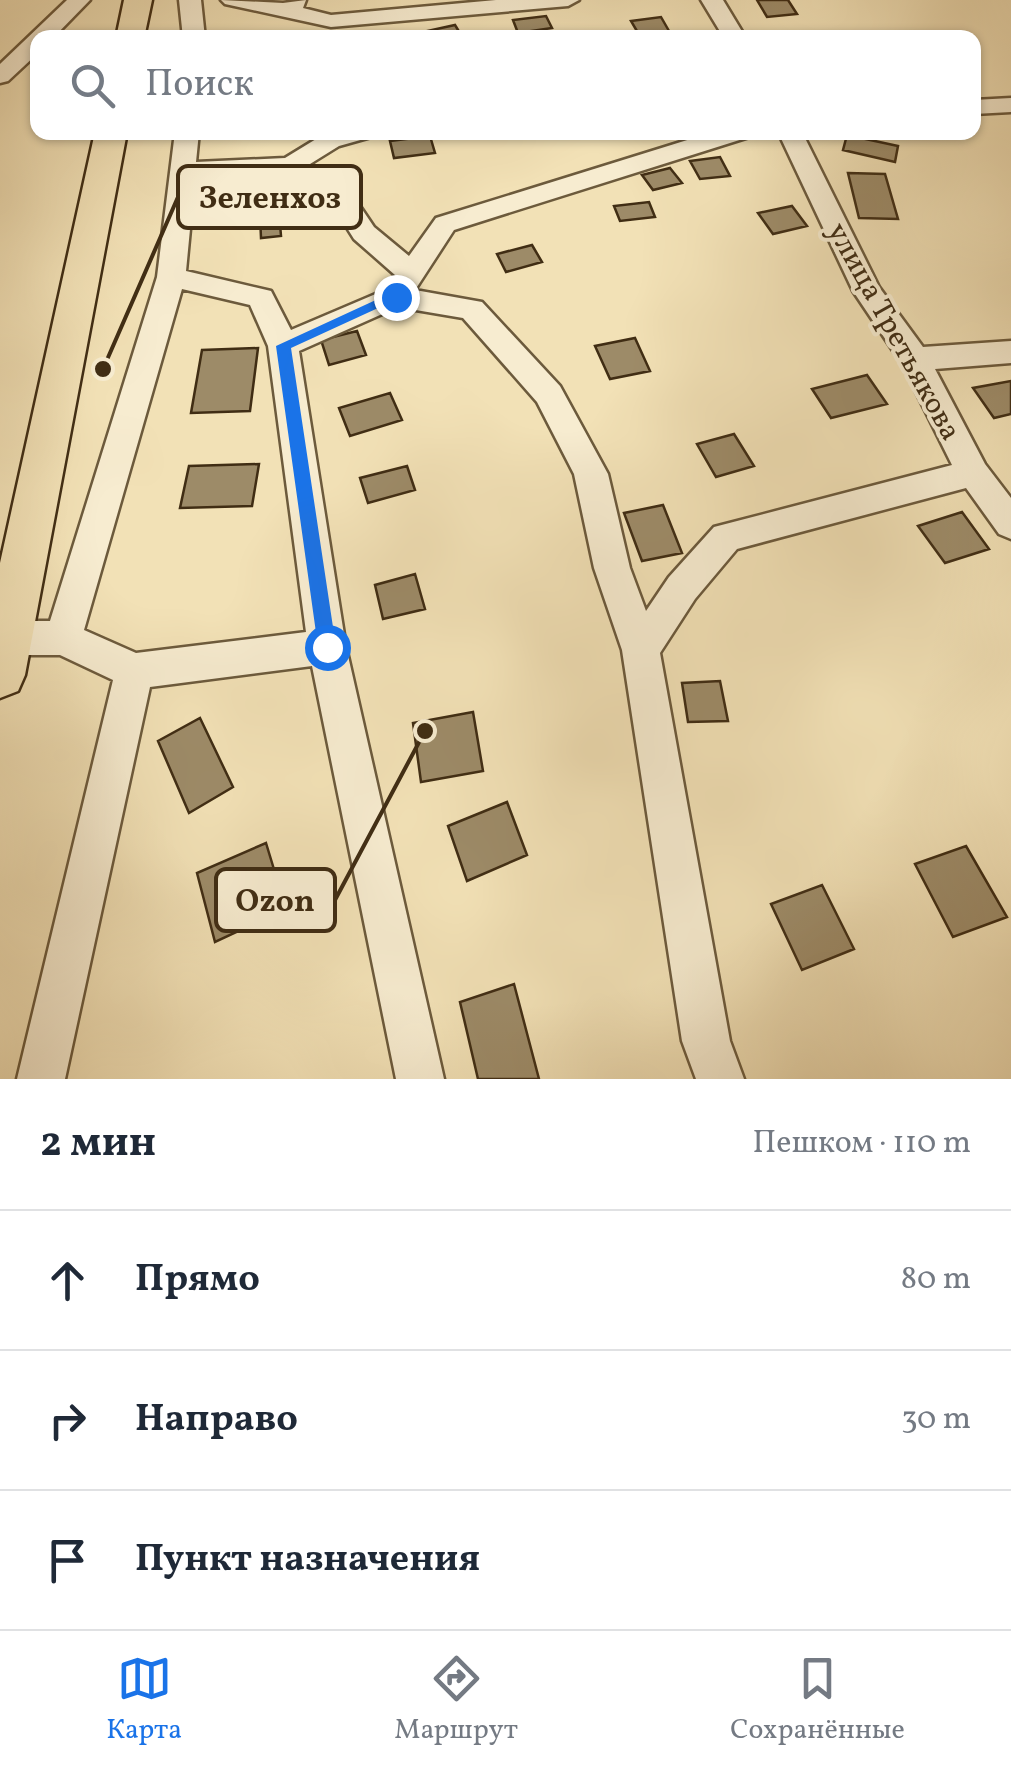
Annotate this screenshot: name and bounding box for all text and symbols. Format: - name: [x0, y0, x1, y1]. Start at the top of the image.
- search box: [30, 30, 981, 140]
- icon: search: [65, 58, 120, 113]
- text: Поиск: [145, 59, 254, 112]
- callout: Зеленхоз: [178, 166, 361, 228]
- text: Зеленхоз: [199, 178, 341, 222]
- street label: улица Третьякова: [816, 215, 971, 449]
- route end: [374, 275, 420, 321]
- route start: [305, 625, 351, 671]
- callout: Ozon: [216, 869, 335, 931]
- text: Ozon: [235, 881, 315, 925]
- text: 2 мин: [40, 1115, 156, 1174]
- text: Пешком · 110 m: [753, 1122, 971, 1166]
- icon: ahead: [40, 1253, 95, 1308]
- text: Прямо: [135, 1254, 260, 1307]
- text: 80 m: [901, 1258, 971, 1302]
- icon: right: [40, 1393, 95, 1448]
- text: Направо: [135, 1394, 298, 1447]
- text: 30 m: [901, 1398, 971, 1442]
- icon: arrive: [40, 1533, 95, 1588]
- text: Пункт назначения: [135, 1534, 480, 1587]
- tab: Карта: [106, 1651, 182, 1750]
- tab: Маршрут: [394, 1651, 518, 1750]
- tab: Сохранённые: [730, 1651, 905, 1750]

